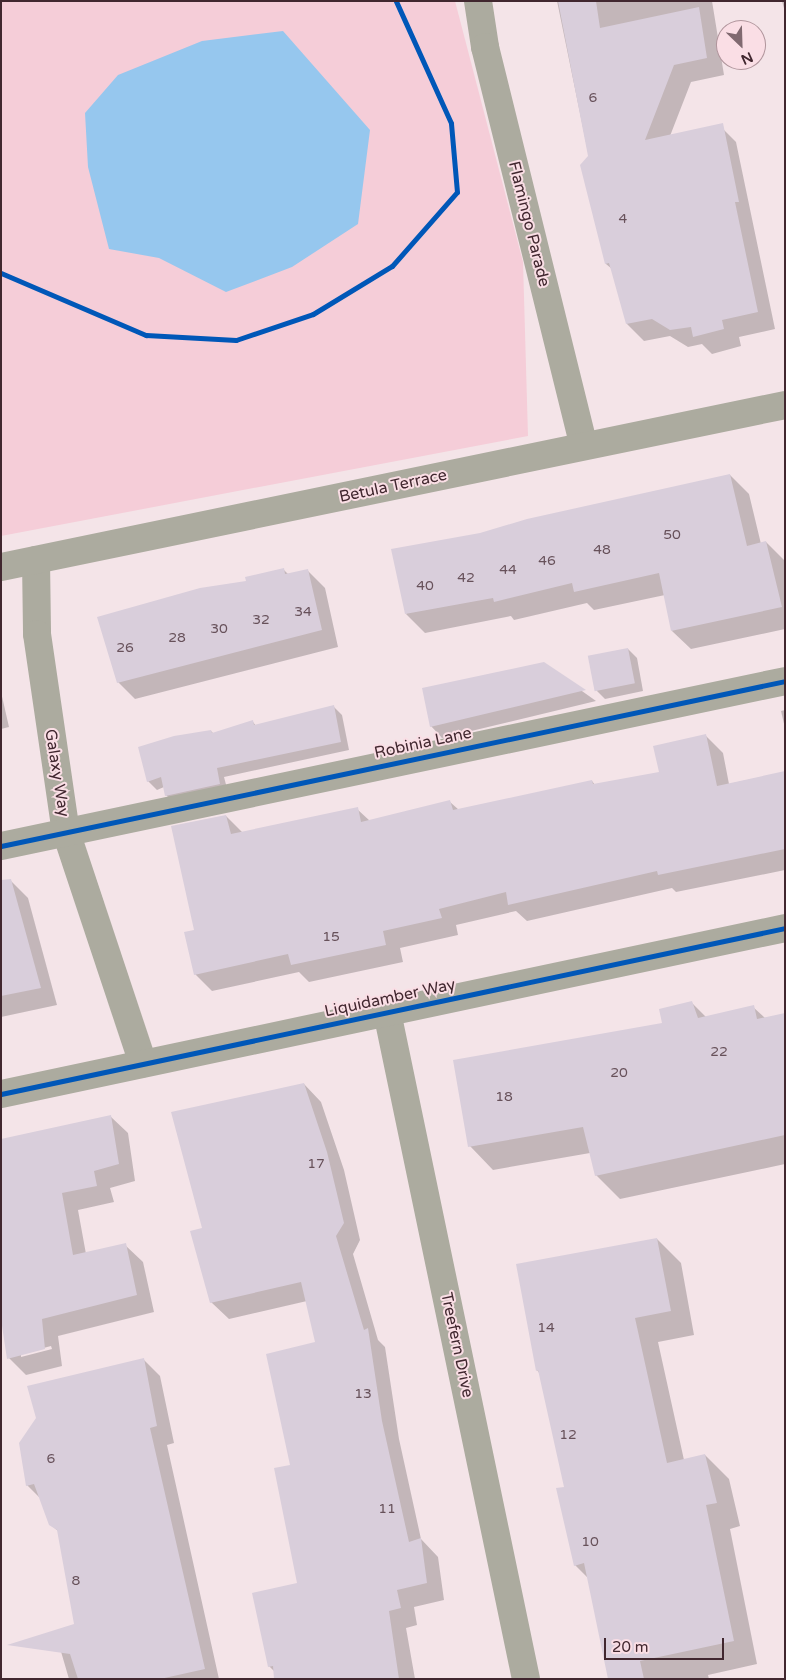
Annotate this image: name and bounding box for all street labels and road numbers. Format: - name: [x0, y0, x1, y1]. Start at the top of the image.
- street label: Flamingo Parade: [504, 159, 554, 289]
- street label: Betula Terrace: [337, 465, 449, 507]
- street label: Robinia Lane: [373, 723, 473, 763]
- street label: Galaxy Way: [41, 728, 73, 818]
- street label: Liquidamber Way: [323, 975, 457, 1021]
- street label: Treefern Drive: [436, 1291, 478, 1399]

